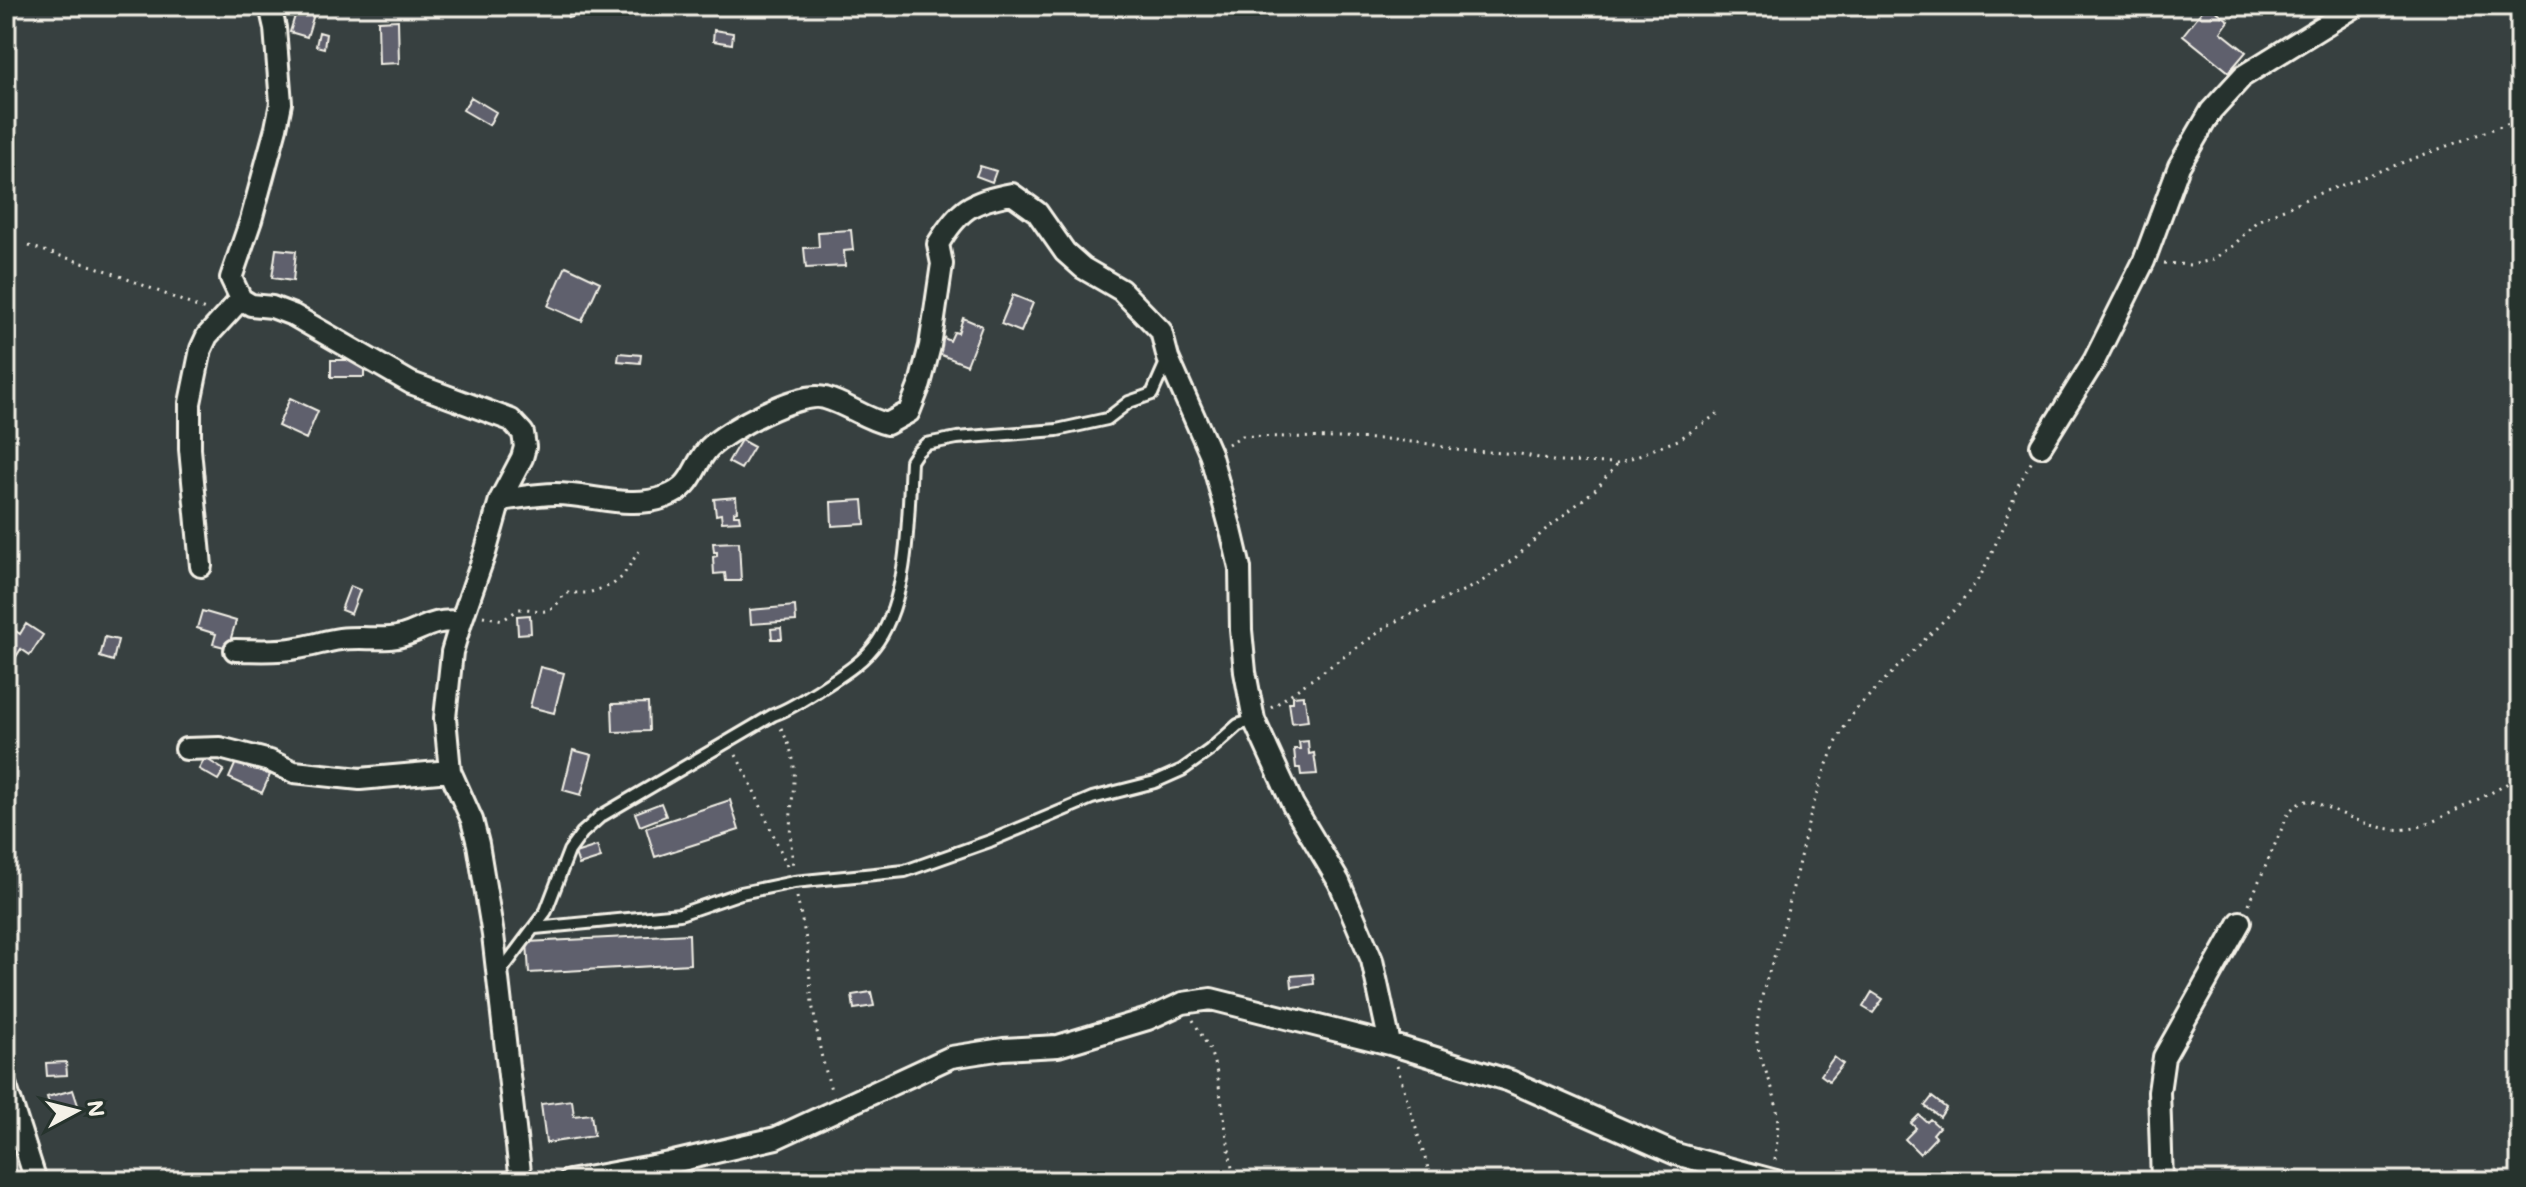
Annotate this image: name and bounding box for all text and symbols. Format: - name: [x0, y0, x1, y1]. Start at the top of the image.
- north arrow: [36, 1071, 116, 1151]
- text: N: [81, 1098, 112, 1119]

